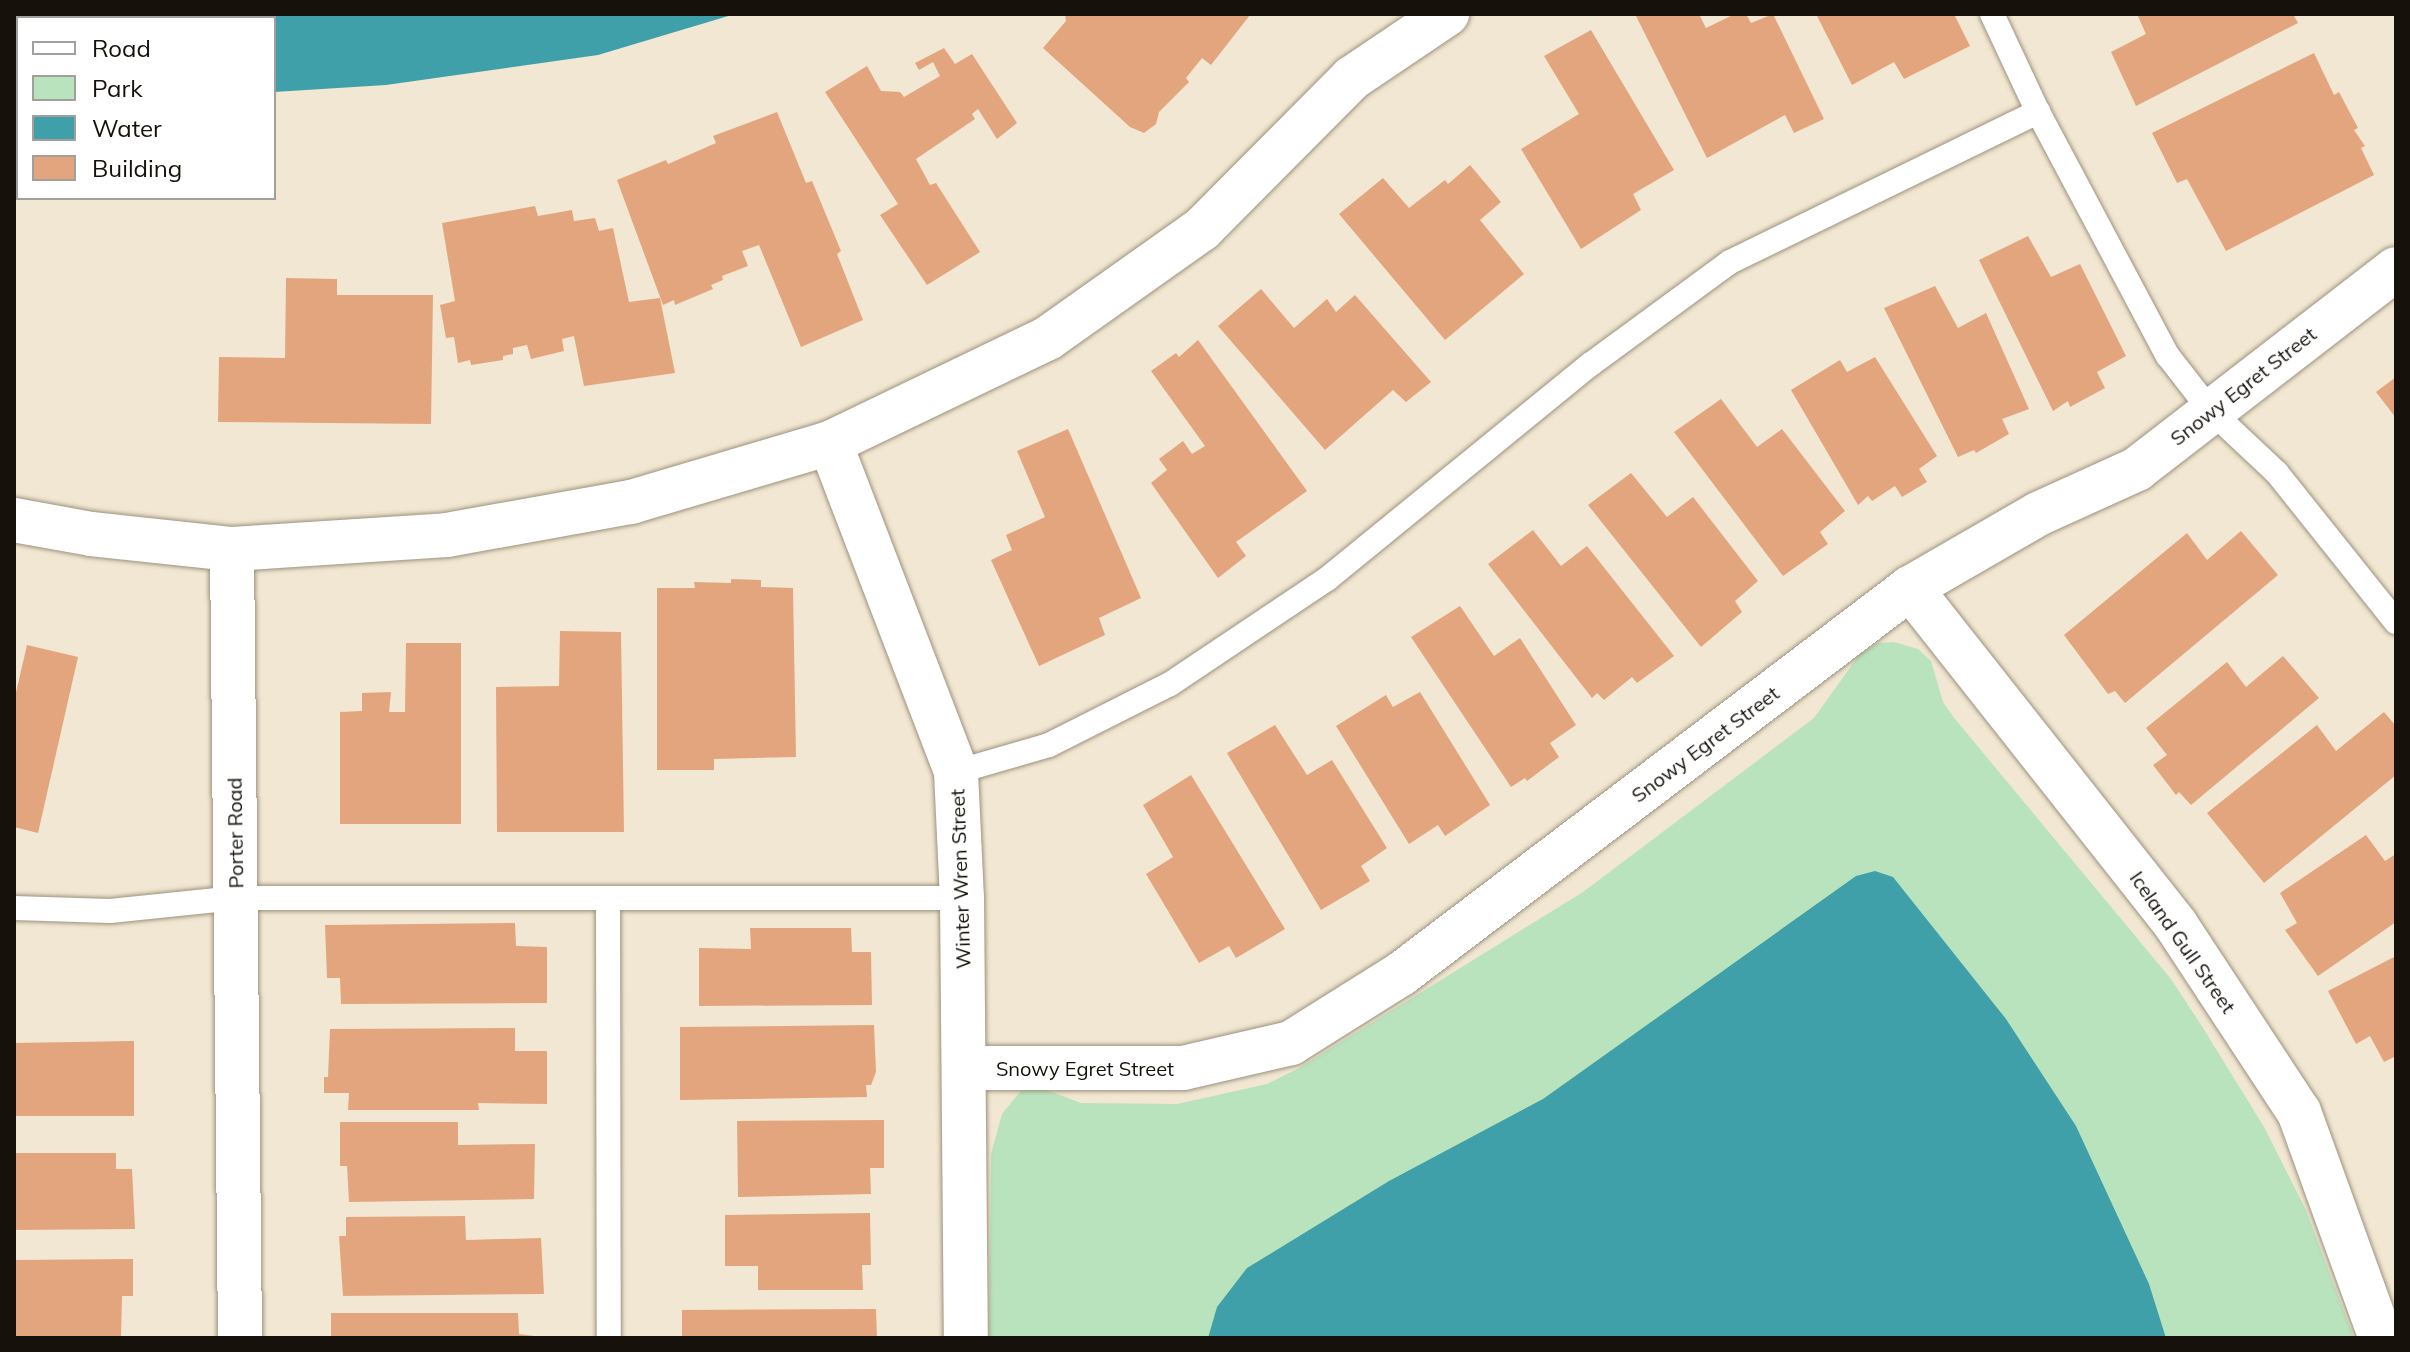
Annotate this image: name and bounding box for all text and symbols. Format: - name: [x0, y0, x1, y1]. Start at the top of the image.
- legend: [16, 16, 276, 200]
- text: Road: [92, 33, 151, 63]
- text: Park: [92, 73, 143, 103]
- text: Water: [92, 113, 162, 143]
- text: Building: [92, 153, 182, 183]
- street label: Snowy Egret Street: [2165, 322, 2321, 450]
- street label: Snowy Egret Street: [1627, 681, 1783, 807]
- street label: Porter Road: [222, 777, 248, 889]
- street label: Winter Wren Street: [945, 788, 975, 970]
- street label: Iceland Gull Street: [2125, 866, 2241, 1018]
- street label: Snowy Egret Street: [996, 1056, 1174, 1080]

